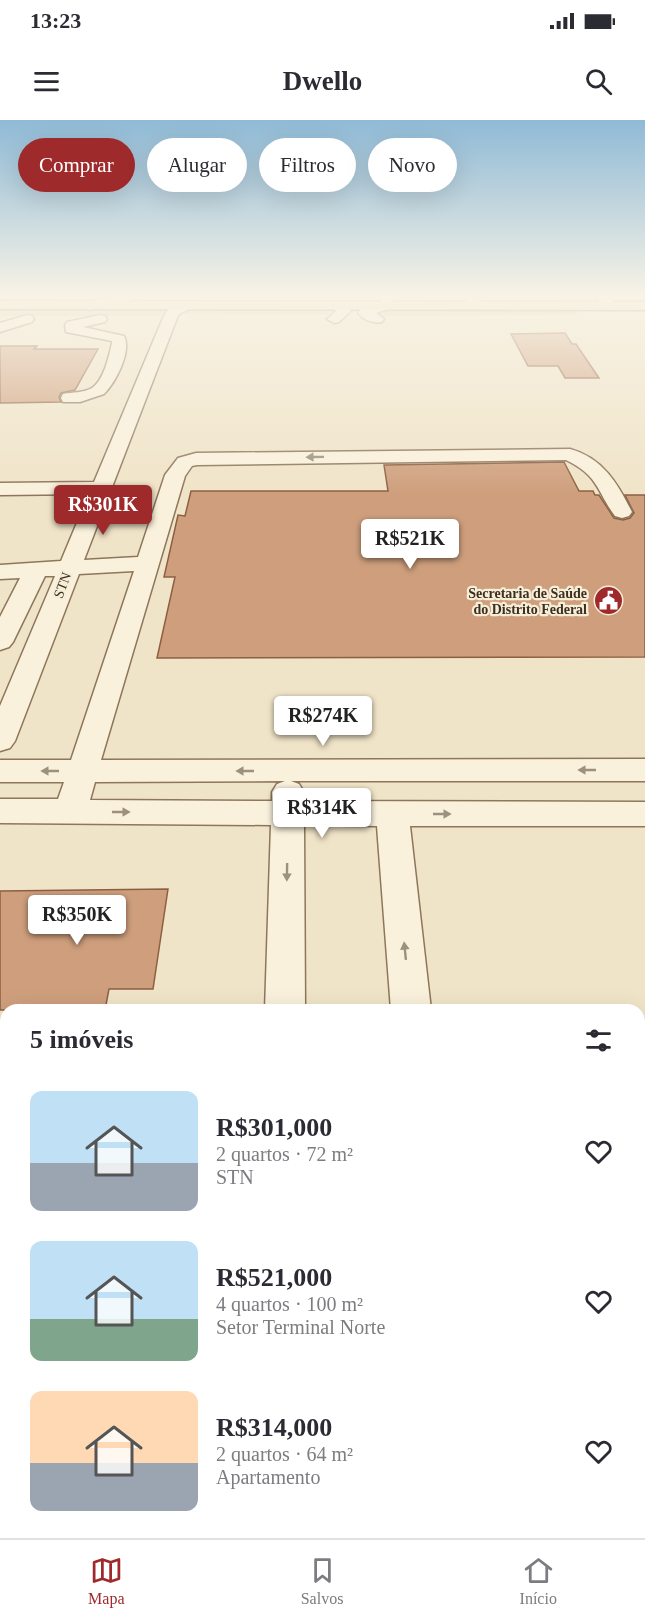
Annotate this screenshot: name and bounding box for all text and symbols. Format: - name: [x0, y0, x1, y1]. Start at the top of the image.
- text: 13:23: [30, 8, 81, 33]
- icon: menu: [30, 65, 63, 98]
- icon: search: [582, 65, 615, 98]
- text: Dwello: [283, 66, 362, 96]
- chip: Comprar: [18, 138, 135, 192]
- chip: Alugar: [147, 138, 247, 192]
- chip: Filtros: [259, 138, 356, 192]
- chip: Novo: [368, 138, 457, 192]
- one-way arrow: [305, 452, 324, 461]
- pin: R$301K: [54, 485, 152, 536]
- text: R$301K: [68, 493, 138, 515]
- pin: R$521K: [361, 519, 459, 570]
- text: R$521K: [375, 527, 445, 549]
- street label: STN: [51, 570, 74, 600]
- public building icon: Secretaria de Saúde do Distrito Federal: [592, 585, 624, 617]
- place label: Secretaria de Saúde do Distrito Federal: [468, 586, 587, 617]
- pin: R$274K: [274, 696, 372, 747]
- text: R$274K: [288, 704, 358, 726]
- one-way arrow: [577, 765, 596, 775]
- one-way arrow: [40, 766, 59, 776]
- one-way arrow: [235, 766, 254, 776]
- pin: R$314K: [273, 788, 371, 839]
- text: R$314K: [287, 796, 357, 818]
- one-way arrow: [112, 807, 131, 817]
- one-way arrow: [433, 809, 452, 819]
- one-way arrow: [282, 862, 291, 881]
- pin: R$350K: [28, 895, 126, 946]
- text: R$350K: [42, 903, 112, 925]
- one-way arrow: [401, 942, 410, 961]
- icon: filters: [582, 1024, 615, 1057]
- text: 5 imóveis: [30, 1025, 133, 1054]
- text: R$301,000: [216, 1113, 332, 1142]
- icon: home: [78, 1115, 150, 1187]
- icon: heart: [582, 1135, 615, 1168]
- text: 2 quartos · 72 m²: [216, 1143, 353, 1165]
- text: STN: [216, 1166, 254, 1188]
- text: R$521,000: [216, 1263, 332, 1292]
- icon: home: [78, 1265, 150, 1337]
- icon: heart: [582, 1285, 615, 1318]
- text: 4 quartos · 100 m²: [216, 1293, 363, 1315]
- text: Setor Terminal Norte: [216, 1316, 385, 1338]
- text: R$314,000: [216, 1413, 332, 1442]
- icon: home: [78, 1415, 150, 1487]
- icon: heart: [582, 1435, 615, 1468]
- text: 2 quartos · 64 m²: [216, 1443, 353, 1465]
- text: Apartamento: [216, 1466, 320, 1488]
- tab: Mapa: [88, 1554, 125, 1608]
- tab: Salvos: [301, 1554, 343, 1608]
- tab: Início: [520, 1554, 557, 1608]

